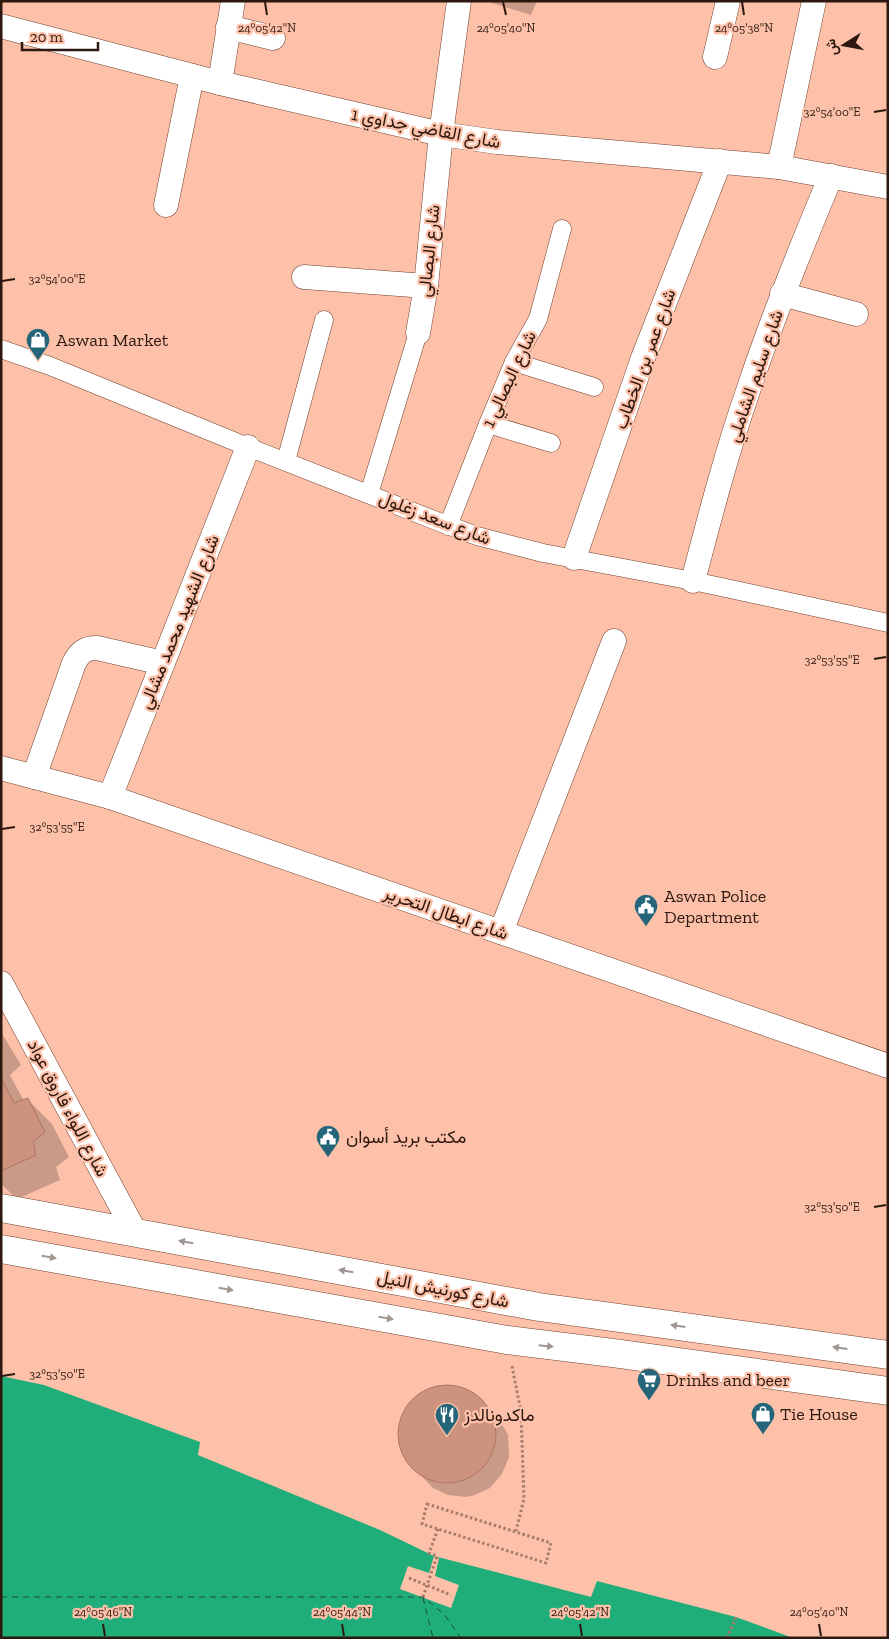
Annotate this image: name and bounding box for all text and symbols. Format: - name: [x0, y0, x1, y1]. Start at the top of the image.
- scale bar: [22, 20, 99, 52]
- north arrow: [819, 20, 869, 70]
- text: 24°05'42"N: [238, 21, 296, 35]
- text: 24°05'40"N: [477, 21, 536, 35]
- text: 24°05'38"N: [715, 21, 773, 35]
- text: 20 m: [30, 28, 63, 46]
- text: ش: [822, 37, 842, 57]
- street label: شارع القاضي جداوي 1: [349, 103, 503, 157]
- text: 32°54'00"E: [804, 105, 860, 119]
- street label: شارع البصالي: [413, 204, 449, 299]
- text: 32°54'00"E: [29, 272, 85, 286]
- street label: شارع عمر بن الخطاب: [609, 286, 682, 432]
- street label: شارع سليم الشاملي: [722, 307, 792, 446]
- shop icon: Aswan Market: [25, 327, 51, 361]
- street label: شارع البصالي 1: [477, 327, 545, 432]
- place label: Aswan Market: [56, 329, 169, 351]
- street label: شارع سعد زغلول: [376, 487, 494, 550]
- street label: شارع الشهيد محمد مشالي: [134, 532, 228, 714]
- text: 32°53'55"E: [805, 653, 859, 667]
- text: 32°53'55"E: [30, 820, 84, 834]
- street label: شارع ابطال التحرير: [379, 881, 511, 946]
- place label: Aswan Police Department: [664, 885, 766, 928]
- public building icon: Aswan Police Department: [633, 893, 659, 927]
- street label: شارع اللواء فاروق عواد: [22, 1036, 114, 1181]
- public building icon: مكتب بريد أسوان: [315, 1124, 341, 1158]
- place label: مكتب بريد أسوان: [346, 1126, 466, 1148]
- text: 32°53'50"E: [804, 1200, 860, 1214]
- one-way arrow: [177, 1237, 193, 1245]
- one-way arrow: [42, 1254, 58, 1262]
- street label: شارع كورنيش النيل: [375, 1265, 511, 1314]
- one-way arrow: [337, 1266, 353, 1274]
- one-way arrow: [219, 1286, 235, 1294]
- one-way arrow: [379, 1314, 395, 1322]
- one-way arrow: [670, 1322, 686, 1330]
- one-way arrow: [539, 1342, 555, 1350]
- one-way arrow: [831, 1344, 847, 1352]
- text: 32°53'50"E: [29, 1367, 85, 1381]
- supermarket icon: Drinks and beer: [636, 1367, 662, 1401]
- place label: Drinks and beer: [666, 1369, 790, 1391]
- shop icon: Tie House: [750, 1401, 776, 1435]
- restaurant icon: ماكدونالدز: [434, 1402, 460, 1436]
- place label: Tie House: [780, 1403, 858, 1425]
- place label: ماكدونالدز: [463, 1404, 535, 1426]
- text: 24°05'46"N: [74, 1605, 132, 1619]
- text: 24°05'44"N: [313, 1605, 371, 1619]
- text: 24°05'42"N: [551, 1605, 609, 1619]
- text: 24°05'40"N: [790, 1605, 849, 1619]

